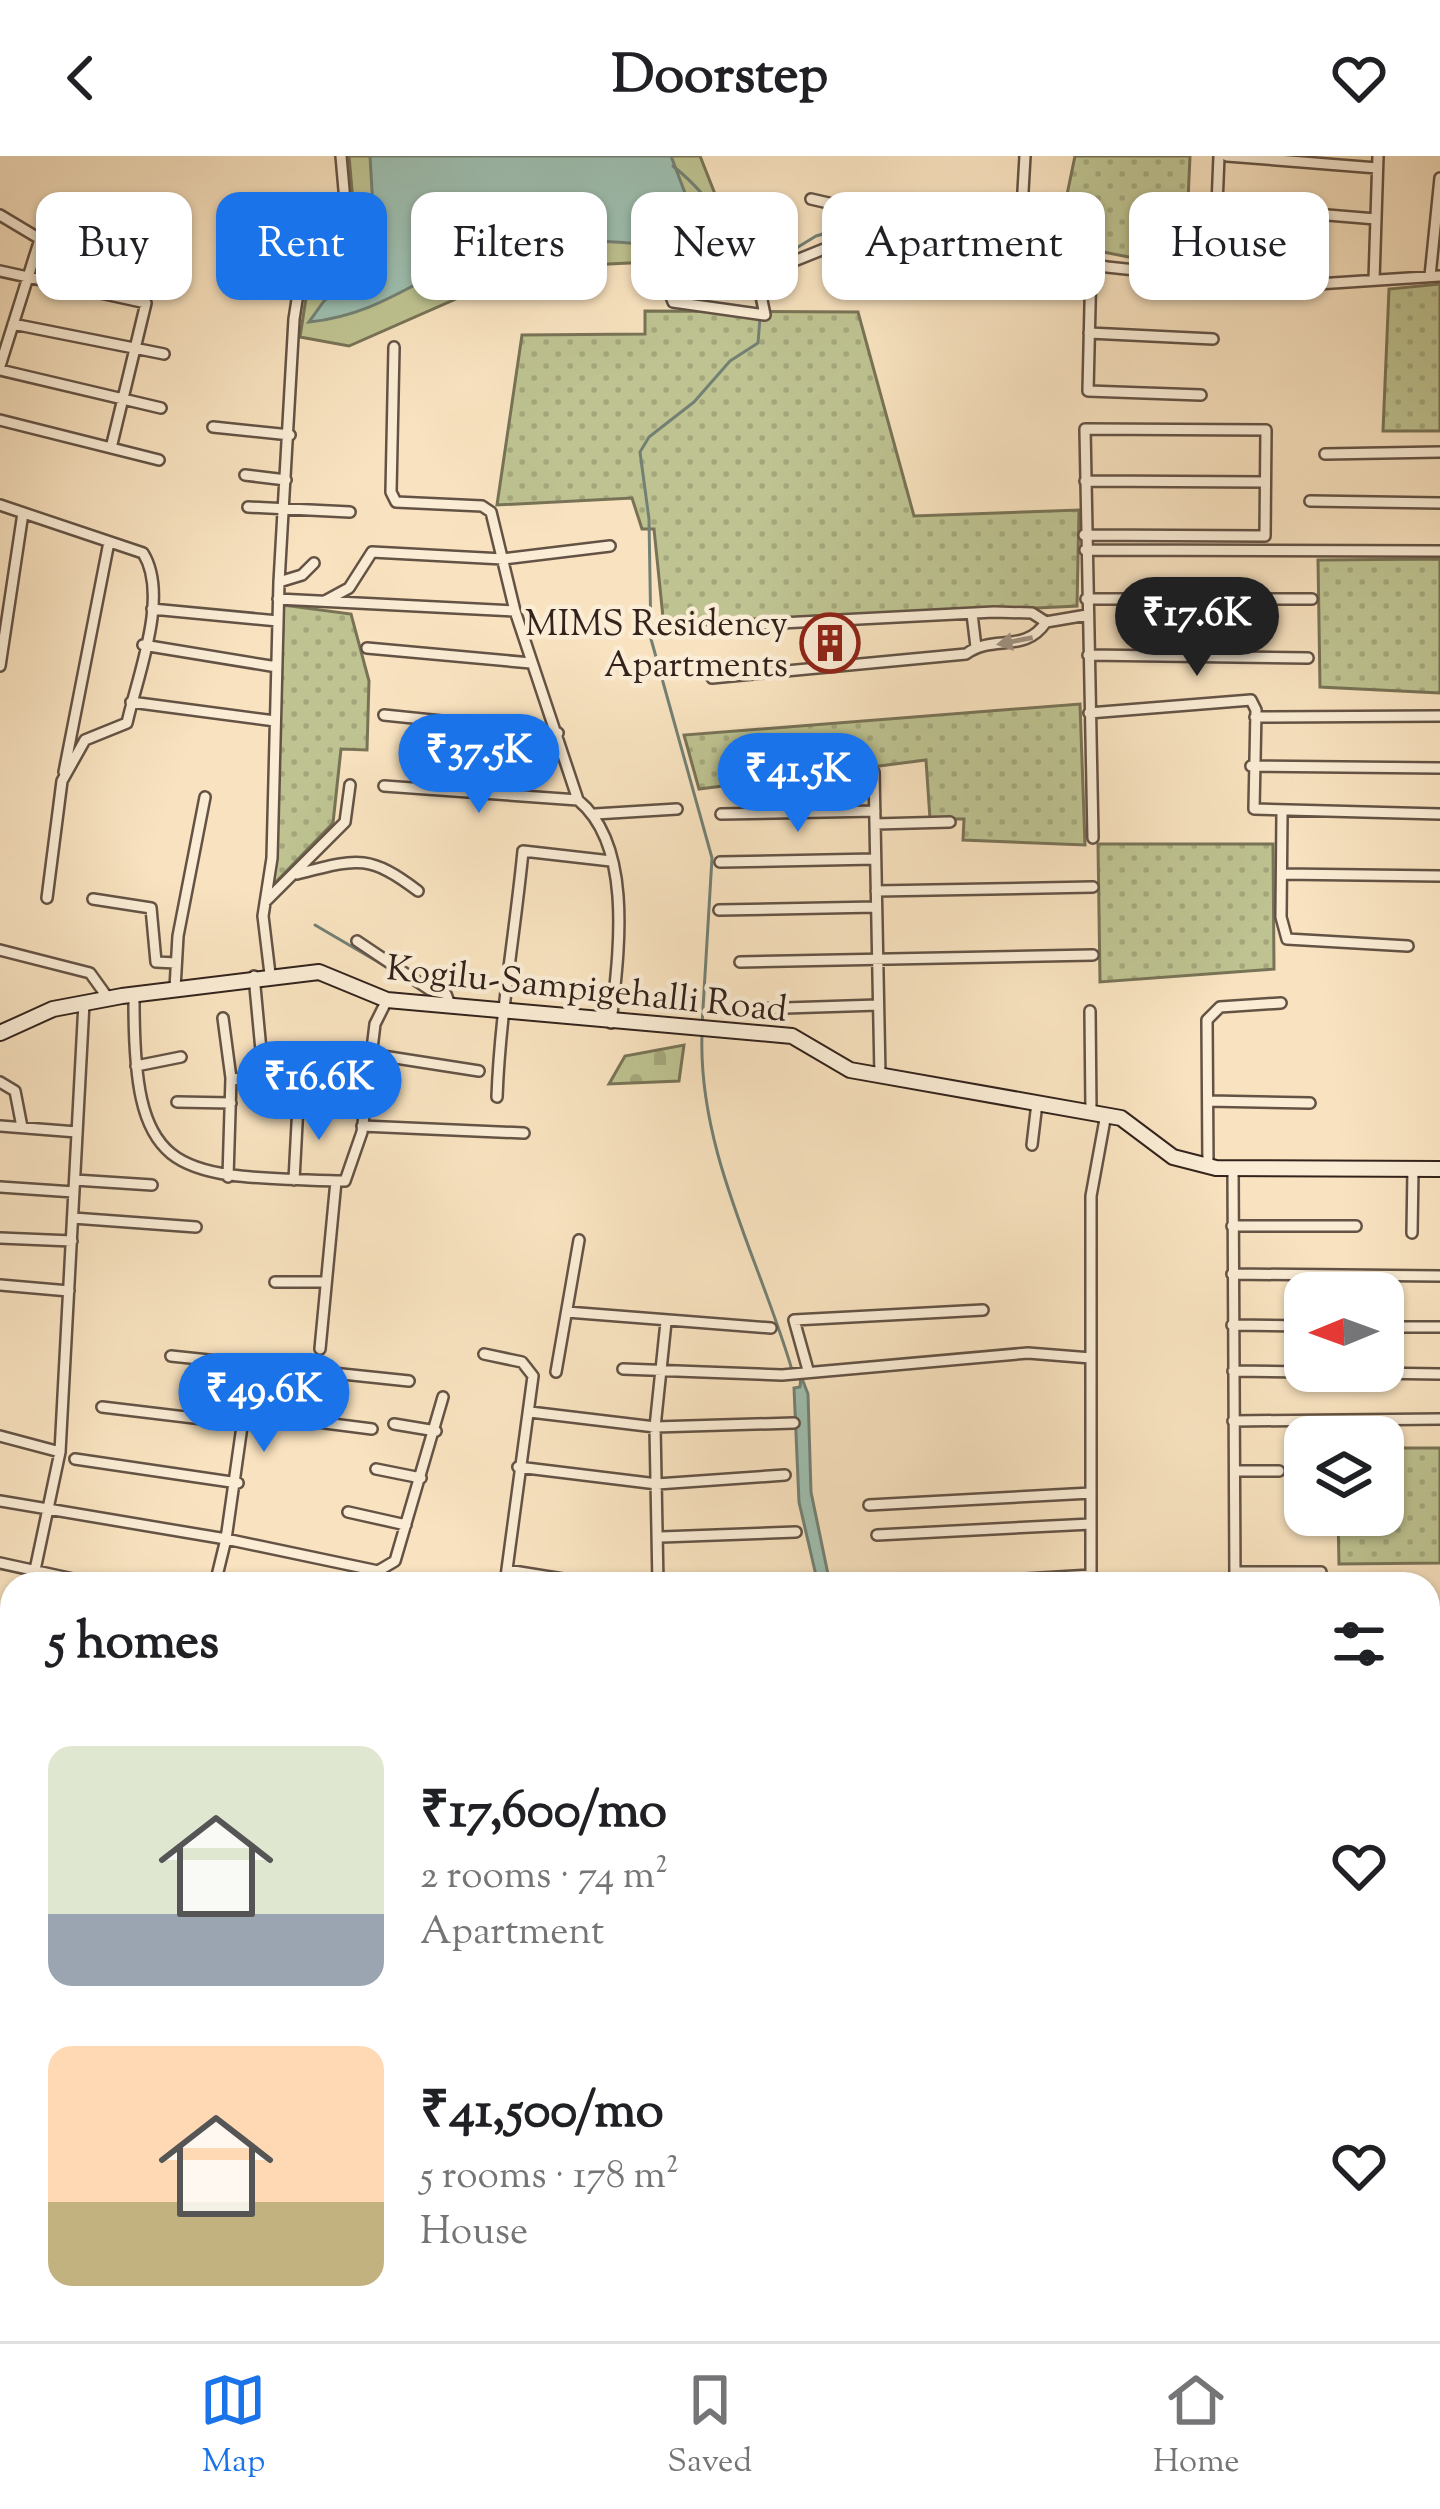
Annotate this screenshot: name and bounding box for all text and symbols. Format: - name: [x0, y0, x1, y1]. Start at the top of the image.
- text: Doorstep: [612, 39, 828, 117]
- icon: back: [48, 45, 114, 111]
- icon: heart: [1326, 45, 1392, 111]
- chip: Buy: [36, 192, 192, 300]
- chip: Rent: [216, 192, 387, 300]
- chip: Filters: [411, 192, 607, 300]
- chip: New: [631, 192, 798, 300]
- chip: Apartment: [822, 192, 1105, 300]
- chip: House: [1129, 192, 1329, 300]
- pin: ₹17.6K: [1099, 577, 1295, 679]
- text: ₹17.6K: [1142, 588, 1252, 644]
- place label: MIMS Residency Apartments: [525, 600, 788, 693]
- building icon: MIMS Residency Apartments: [799, 612, 861, 674]
- one-way arrow: [996, 632, 1033, 651]
- pin: ₹37.5K: [381, 714, 577, 816]
- text: ₹37.5K: [425, 725, 533, 781]
- pin: ₹41.5K: [700, 733, 896, 835]
- text: ₹41.5K: [745, 744, 851, 800]
- street label: Kogilu-Sampigehalli Road: [384, 944, 790, 1038]
- pin: ₹16.6K: [221, 1041, 417, 1143]
- text: ₹16.6K: [264, 1052, 374, 1108]
- north arrow: [1284, 1272, 1404, 1392]
- map controls: [1284, 1272, 1404, 1536]
- pin: ₹49.6K: [166, 1353, 362, 1455]
- text: ₹49.6K: [205, 1364, 323, 1420]
- button: layers: [1284, 1416, 1404, 1536]
- text: 5 homes: [48, 1608, 219, 1681]
- icon: filters: [1326, 1611, 1392, 1677]
- text: ₹17,600/mo: [420, 1777, 667, 1850]
- icon: home: [144, 1794, 288, 1938]
- icon: heart: [1326, 1833, 1392, 1899]
- text: 2 rooms · 74 m²: [420, 1850, 668, 1906]
- text: Apartment: [420, 1906, 604, 1962]
- text: ₹41,500/mo: [420, 2077, 664, 2150]
- icon: home: [144, 2094, 288, 2238]
- icon: heart: [1326, 2133, 1392, 2199]
- text: 5 rooms · 178 m²: [420, 2150, 679, 2206]
- text: House: [420, 2206, 528, 2262]
- tab: Map: [200, 2367, 266, 2487]
- tab: Saved: [667, 2367, 752, 2487]
- tab: Home: [1153, 2367, 1240, 2487]

